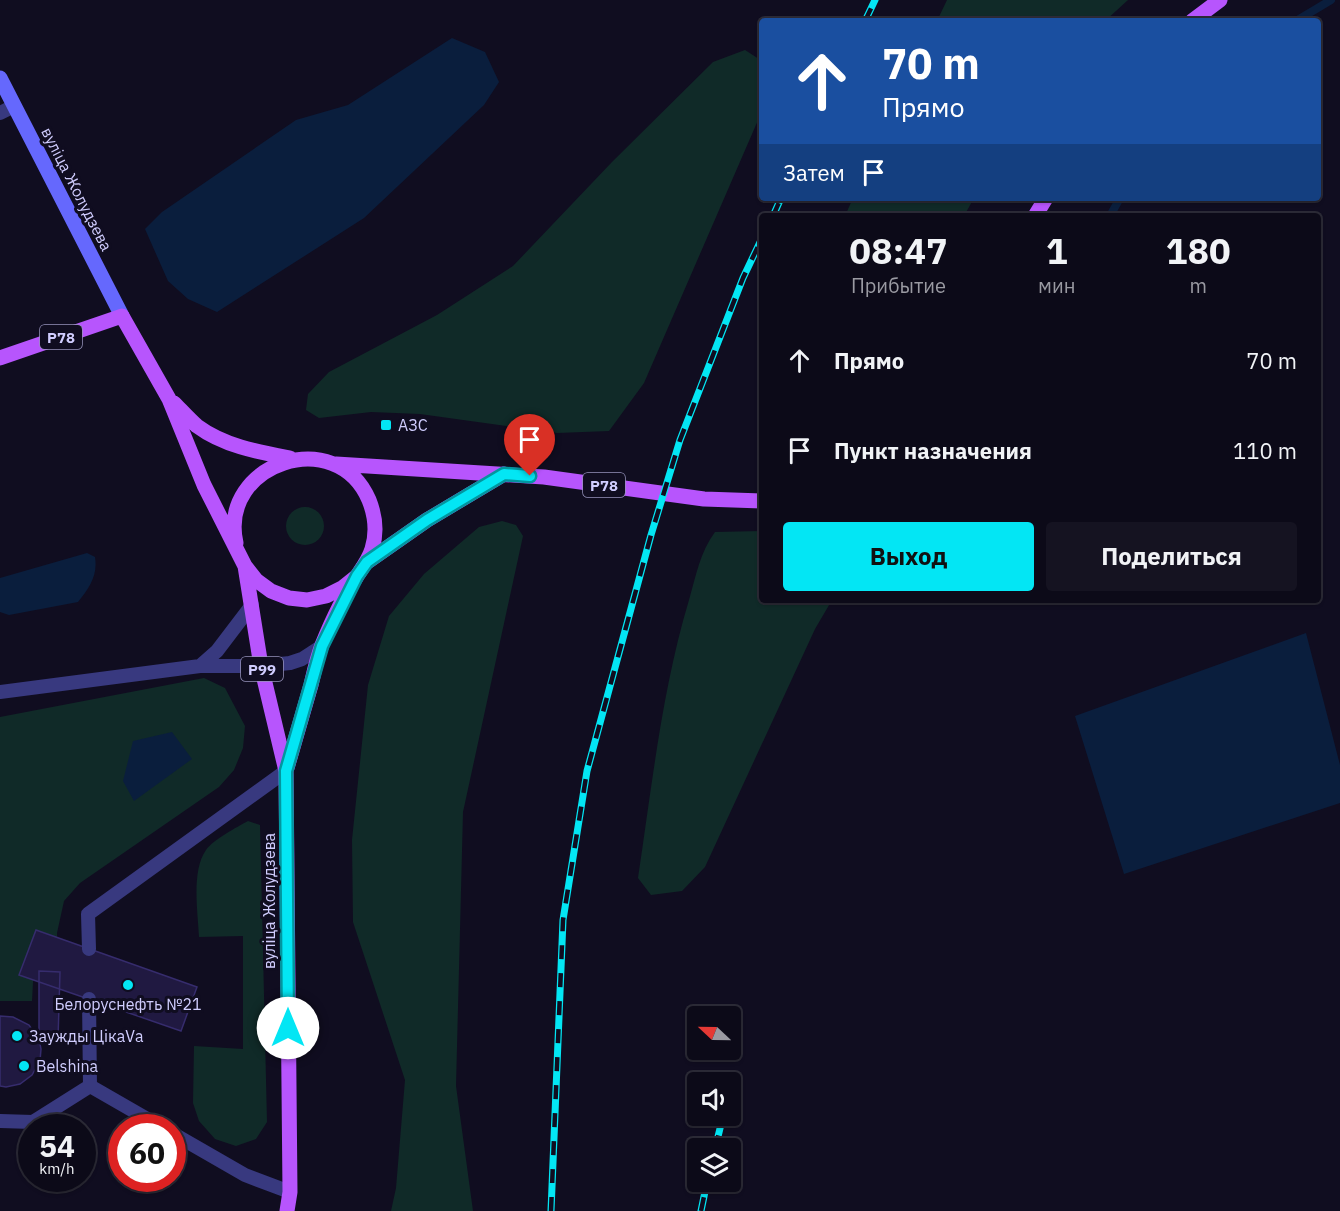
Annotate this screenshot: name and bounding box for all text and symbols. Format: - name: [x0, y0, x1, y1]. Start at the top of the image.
- text: 70 m: [882, 36, 980, 91]
- icon: ahead: [783, 42, 861, 120]
- text: Прямо: [882, 89, 965, 124]
- street label: вуліца Жолудзева: [37, 124, 117, 255]
- icon: arrive: [857, 156, 890, 189]
- text: Затем: [783, 158, 845, 187]
- text: 08:47: [849, 227, 948, 274]
- text: 1: [1046, 227, 1068, 274]
- text: 180: [1166, 227, 1231, 274]
- text: Прибытие: [851, 272, 946, 299]
- text: мин: [1038, 272, 1075, 299]
- text: m: [1189, 272, 1207, 299]
- road number: Р78: [40, 325, 82, 349]
- icon: ahead: [783, 344, 816, 377]
- text: Прямо: [834, 346, 904, 375]
- text: 70 m: [1246, 346, 1297, 375]
- pin: [504, 414, 555, 476]
- place label: АЗС: [398, 415, 428, 435]
- marker: АЗС: [379, 418, 393, 432]
- icon: arrive: [513, 423, 546, 456]
- icon: arrive: [783, 434, 816, 467]
- text: Пункт назначения: [834, 436, 1032, 465]
- text: 110 m: [1233, 436, 1297, 465]
- road number: Р78: [583, 473, 625, 497]
- button: Выход: [783, 522, 1034, 591]
- button: Поделиться: [1046, 522, 1297, 591]
- road number: Р99: [241, 657, 283, 681]
- street label: вуліца Жолудзева: [259, 832, 279, 969]
- marker: Белоруснефть №21: [121, 978, 135, 992]
- place label: Белоруснефть №21: [54, 994, 202, 1014]
- position arrow: [256, 996, 320, 1060]
- north arrow: [687, 1006, 741, 1060]
- map controls: [687, 1006, 741, 1192]
- place label: Заужды ЦікаVа: [29, 1026, 144, 1046]
- marker: Заужды ЦікаVа: [10, 1029, 24, 1043]
- place label: Belshina: [36, 1056, 99, 1076]
- marker: Belshina: [17, 1059, 31, 1073]
- button: sound: [687, 1072, 741, 1126]
- speed limit sign: 60: [108, 1114, 186, 1192]
- text: 54: [39, 1126, 75, 1165]
- button: layers: [687, 1138, 741, 1192]
- text: km/h: [39, 1159, 75, 1178]

